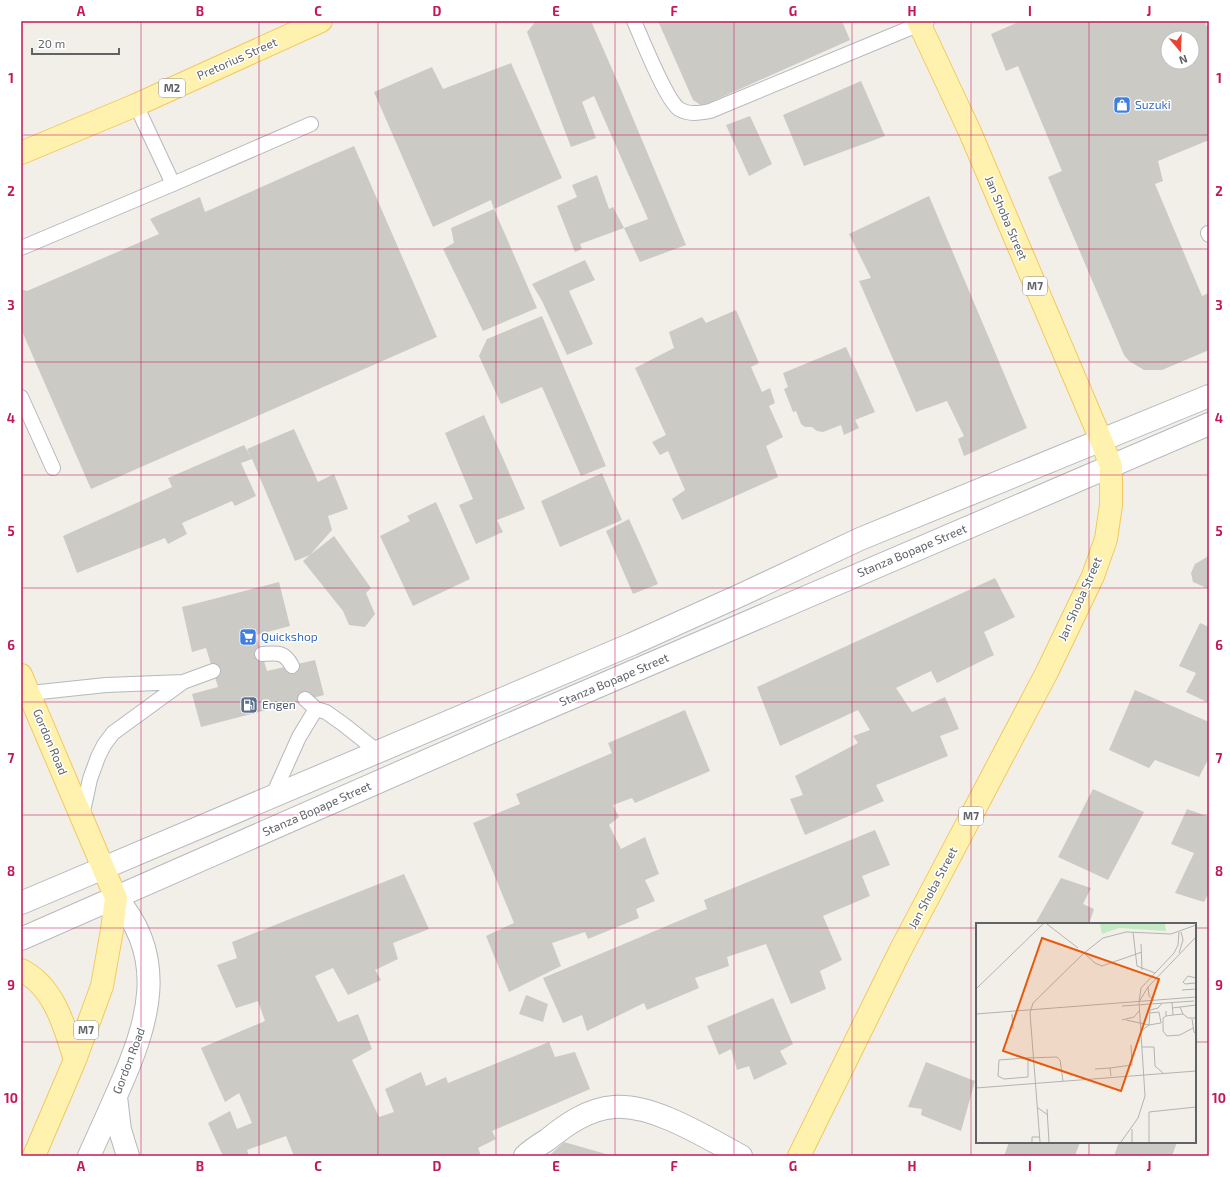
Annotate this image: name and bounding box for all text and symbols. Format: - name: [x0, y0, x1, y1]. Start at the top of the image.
- text: A: [77, 3, 86, 19]
- text: B: [196, 3, 204, 19]
- text: C: [314, 3, 322, 19]
- text: D: [433, 3, 442, 19]
- text: E: [552, 3, 560, 19]
- text: F: [670, 3, 678, 19]
- text: G: [789, 3, 797, 19]
- text: H: [908, 3, 917, 19]
- text: I: [1028, 3, 1032, 19]
- text: J: [1147, 3, 1151, 19]
- scale bar: [32, 30, 119, 56]
- north arrow: [1160, 30, 1200, 70]
- street label: Pretorius Street: [194, 34, 279, 82]
- text: 20 m: [38, 36, 65, 50]
- text: N: [1177, 52, 1189, 67]
- text: 1: [8, 70, 14, 86]
- text: 1: [1216, 70, 1222, 86]
- road number: M2: [159, 79, 185, 97]
- shop icon: Suzuki: [1112, 95, 1132, 115]
- place label: Suzuki: [1135, 97, 1171, 111]
- street label: Jan Shoba Street: [983, 173, 1031, 262]
- text: 2: [7, 183, 15, 199]
- text: 2: [1215, 183, 1223, 199]
- road number: M7: [1023, 277, 1047, 295]
- text: 3: [7, 297, 15, 313]
- text: 3: [1215, 297, 1223, 313]
- text: 4: [7, 410, 15, 426]
- text: 4: [1215, 410, 1223, 426]
- street label: Stanza Bopape Street: [855, 521, 969, 579]
- text: 5: [7, 523, 15, 539]
- text: 5: [1215, 523, 1223, 539]
- street label: Jan Shoba Street: [1054, 554, 1104, 643]
- supermarket icon: Quickshop: [238, 627, 258, 647]
- place label: Quickshop: [261, 629, 318, 644]
- text: 6: [7, 637, 15, 653]
- text: 6: [1215, 637, 1223, 653]
- street label: Stanza Bopape Street: [557, 650, 671, 708]
- fuel station icon: Engen: [239, 695, 259, 715]
- place label: Engen: [262, 697, 296, 711]
- street label: Gordon Road: [31, 707, 71, 777]
- text: 7: [8, 750, 15, 766]
- text: 7: [1216, 750, 1223, 766]
- street label: Stanza Bopape Street: [260, 778, 373, 838]
- road number: M7: [959, 807, 983, 825]
- street label: Jan Shoba Street: [905, 844, 960, 931]
- text: 8: [7, 863, 15, 879]
- text: 8: [1215, 863, 1223, 879]
- inset map: [976, 923, 1196, 1143]
- text: 9: [7, 977, 15, 993]
- text: 9: [1215, 977, 1223, 993]
- road number: M7: [74, 1021, 98, 1039]
- street label: Gordon Road: [109, 1025, 147, 1096]
- text: 10: [4, 1090, 18, 1106]
- text: 10: [1212, 1090, 1226, 1106]
- text: A: [77, 1158, 86, 1174]
- text: B: [196, 1158, 204, 1174]
- text: C: [314, 1158, 322, 1174]
- text: D: [433, 1158, 442, 1174]
- text: E: [552, 1158, 560, 1174]
- text: F: [670, 1158, 678, 1174]
- text: G: [789, 1158, 797, 1174]
- text: H: [908, 1158, 917, 1174]
- text: I: [1028, 1158, 1032, 1174]
- text: J: [1147, 1158, 1151, 1174]

